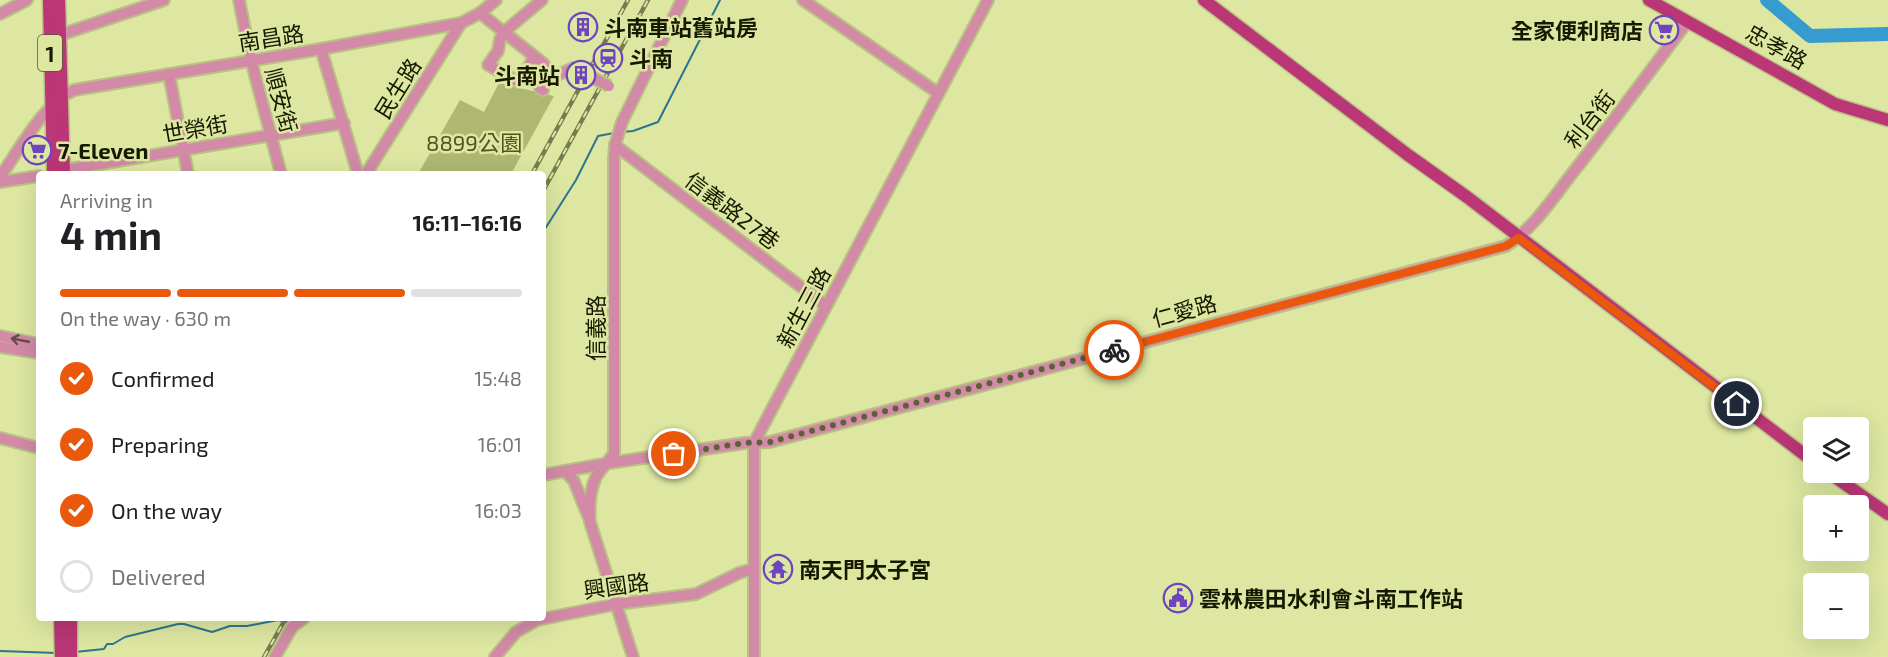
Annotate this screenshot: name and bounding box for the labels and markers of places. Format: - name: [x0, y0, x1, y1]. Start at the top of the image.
- building icon: 斗南車站舊站房: [567, 11, 599, 43]
- place label: 斗南車站舊站房: [604, 14, 758, 40]
- supermarket icon: 全家便利商店: [1648, 14, 1680, 46]
- place label: 全家便利商店: [1511, 17, 1643, 43]
- station icon: 斗南: [592, 42, 624, 74]
- place label: 斗南: [629, 45, 673, 71]
- building icon: 斗南站: [565, 59, 597, 91]
- place label: 斗南站: [494, 62, 560, 88]
- supermarket icon: 7-Eleven: [21, 134, 53, 166]
- place label: 7-Eleven: [58, 137, 148, 163]
- pin: [1711, 378, 1762, 429]
- pin: [648, 428, 699, 479]
- temple icon: 南天門太子宮: [762, 553, 794, 585]
- place label: 南天門太子宮: [799, 556, 931, 582]
- public building icon: 雲林農田水利會斗南工作站: [1162, 582, 1194, 614]
- place label: 雲林農田水利會斗南工作站: [1199, 585, 1463, 611]

